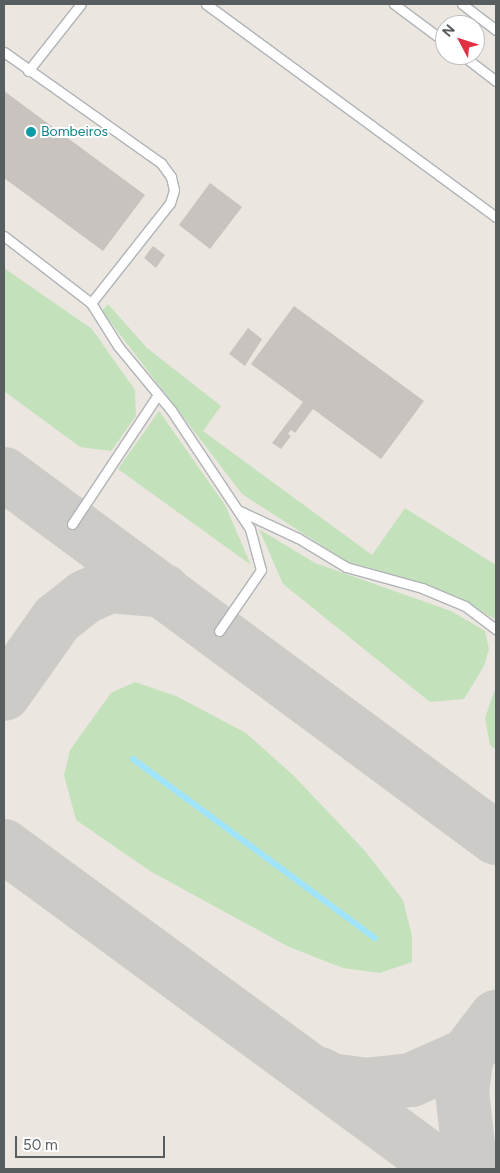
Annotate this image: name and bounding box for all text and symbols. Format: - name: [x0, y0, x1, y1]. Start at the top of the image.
- north arrow: [435, 15, 485, 65]
- text: N: [439, 21, 459, 40]
- place label: Bombeiros: [41, 124, 108, 140]
- marker: Bombeiros: [25, 126, 37, 138]
- scale bar: [18, 1126, 168, 1158]
- text: 50 m: [23, 1136, 58, 1154]

